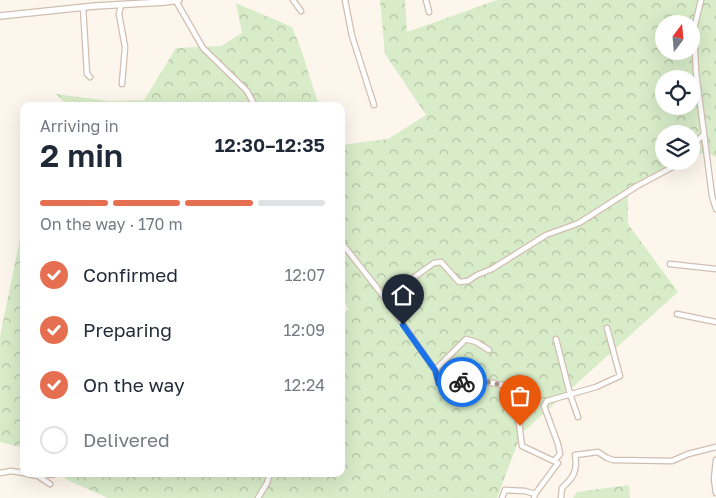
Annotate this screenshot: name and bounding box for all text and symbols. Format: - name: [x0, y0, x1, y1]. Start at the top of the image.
- north arrow: [655, 15, 700, 60]
- map controls: [655, 15, 700, 170]
- button: locate: [655, 70, 700, 115]
- text: Arriving in: [40, 116, 119, 136]
- button: layers: [655, 125, 700, 170]
- text: 12:30–12:35: [215, 133, 325, 156]
- text: 2 min: [40, 136, 123, 174]
- text: On the way · 170 m: [40, 214, 183, 234]
- icon: check: [40, 261, 68, 289]
- text: Confirmed: [83, 263, 178, 286]
- text: 12:07: [285, 265, 325, 285]
- pin: [382, 274, 424, 325]
- icon: home: [389, 281, 417, 309]
- icon: check: [40, 316, 68, 344]
- text: Preparing: [83, 318, 172, 341]
- text: 12:09: [284, 320, 325, 340]
- courier: [437, 357, 487, 407]
- icon: bike: [448, 368, 476, 396]
- icon: check: [40, 371, 68, 399]
- text: On the way: [83, 373, 185, 396]
- text: 12:24: [284, 375, 325, 395]
- pin: [499, 375, 541, 426]
- icon: bag: [506, 382, 534, 410]
- text: Delivered: [83, 428, 170, 451]

